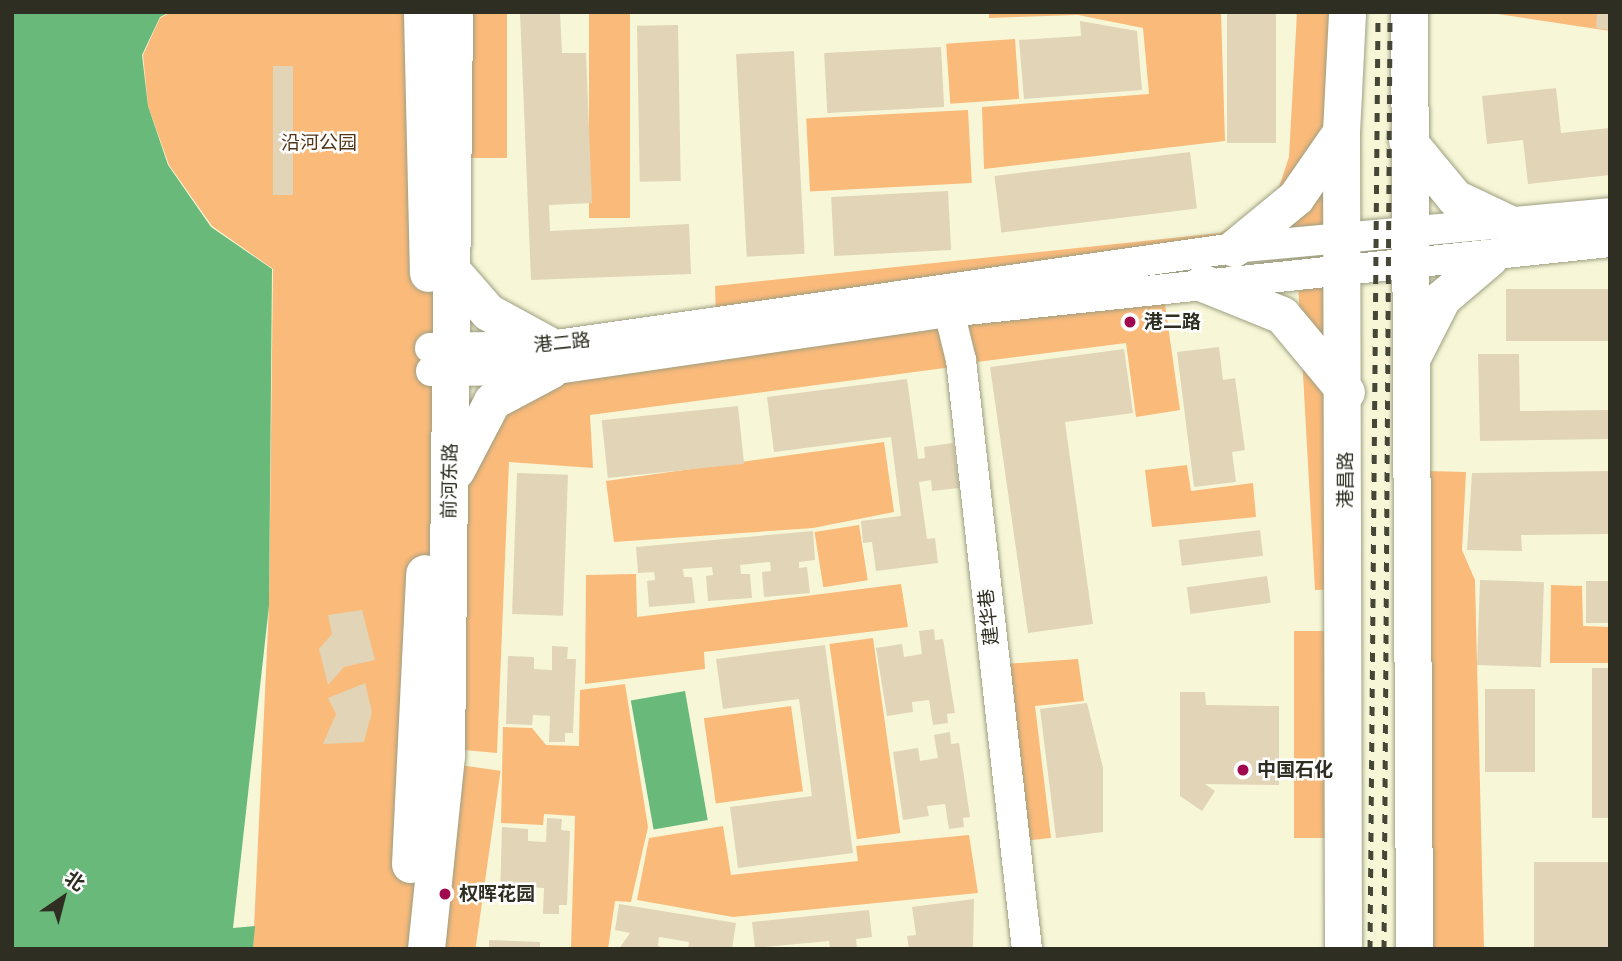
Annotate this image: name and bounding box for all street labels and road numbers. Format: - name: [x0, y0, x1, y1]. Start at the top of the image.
- street label: 港二路: [532, 329, 592, 357]
- street label: 前河东路: [438, 443, 462, 519]
- street label: 港昌路: [1335, 452, 1357, 508]
- street label: 建华巷: [975, 587, 1003, 647]

